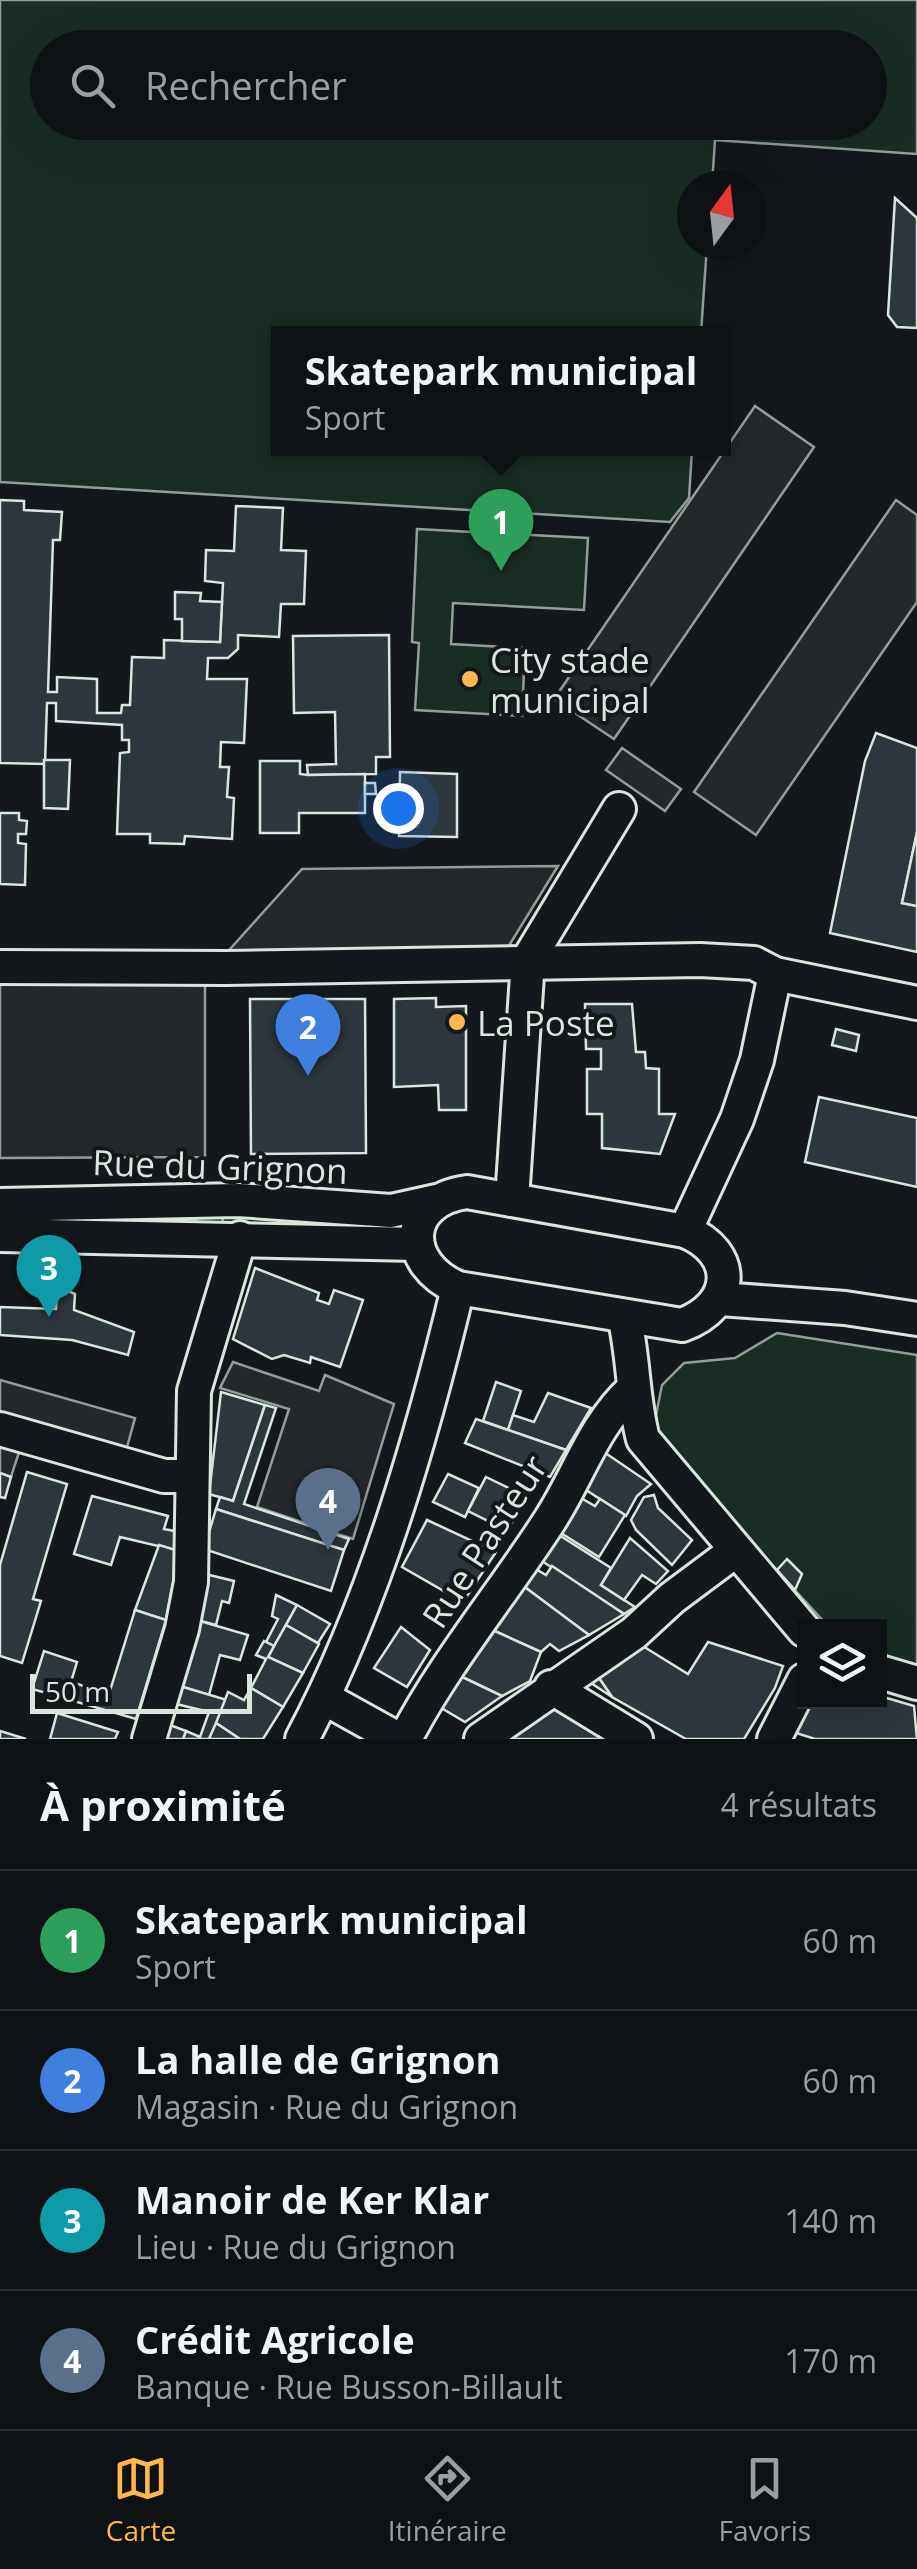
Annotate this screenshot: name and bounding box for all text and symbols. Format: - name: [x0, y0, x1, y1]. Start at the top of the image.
- search box: [30, 30, 887, 140]
- icon: search: [65, 58, 120, 113]
- text: Rechercher: [145, 59, 347, 111]
- north arrow: [677, 170, 767, 260]
- popup: [271, 326, 731, 456]
- text: Skatepark municipal: [305, 344, 697, 396]
- text: Sport: [305, 396, 386, 439]
- pin: 1: [468, 488, 534, 571]
- place label: City stade municipal: [490, 636, 650, 723]
- marker: City stade municipal: [459, 668, 481, 690]
- your location: [373, 783, 424, 834]
- pin: 2: [276, 994, 340, 1076]
- place label: La Poste: [477, 999, 615, 1046]
- marker: La Poste: [446, 1011, 468, 1033]
- street label: Rue du Grignon: [92, 1138, 348, 1194]
- pin: 3: [17, 1234, 82, 1317]
- street label: Rue Pasteur: [411, 1446, 557, 1636]
- pin: 4: [296, 1468, 360, 1550]
- map controls: [797, 1619, 887, 1709]
- button: layers: [797, 1619, 887, 1709]
- scale bar: [30, 1669, 252, 1713]
- text: 50 m: [45, 1672, 110, 1710]
- text: À proximité: [40, 1776, 286, 1833]
- text: 4 résultats: [721, 1783, 877, 1826]
- text: Skatepark municipal: [135, 1893, 528, 1945]
- text: 1: [63, 1919, 82, 1962]
- text: 60 m: [802, 1919, 877, 1962]
- text: Sport: [135, 1945, 216, 1988]
- text: La halle de Grignon: [135, 2033, 500, 2085]
- text: 2: [63, 2059, 82, 2102]
- text: 60 m: [802, 2059, 877, 2102]
- text: Magasin · Rue du Grignon: [135, 2085, 518, 2128]
- text: Manoir de Ker Klar: [135, 2173, 489, 2225]
- text: 3: [63, 2199, 82, 2242]
- text: 140 m: [784, 2199, 877, 2242]
- text: Lieu · Rue du Grignon: [135, 2225, 456, 2268]
- text: Crédit Agricole: [135, 2313, 415, 2365]
- text: 4: [63, 2339, 82, 2382]
- text: 170 m: [784, 2339, 877, 2382]
- text: Banque · Rue Busson-Billault: [135, 2365, 563, 2408]
- tab: Carte: [106, 2451, 176, 2549]
- tab: Itinéraire: [388, 2451, 507, 2549]
- tab: Favoris: [718, 2451, 811, 2549]

